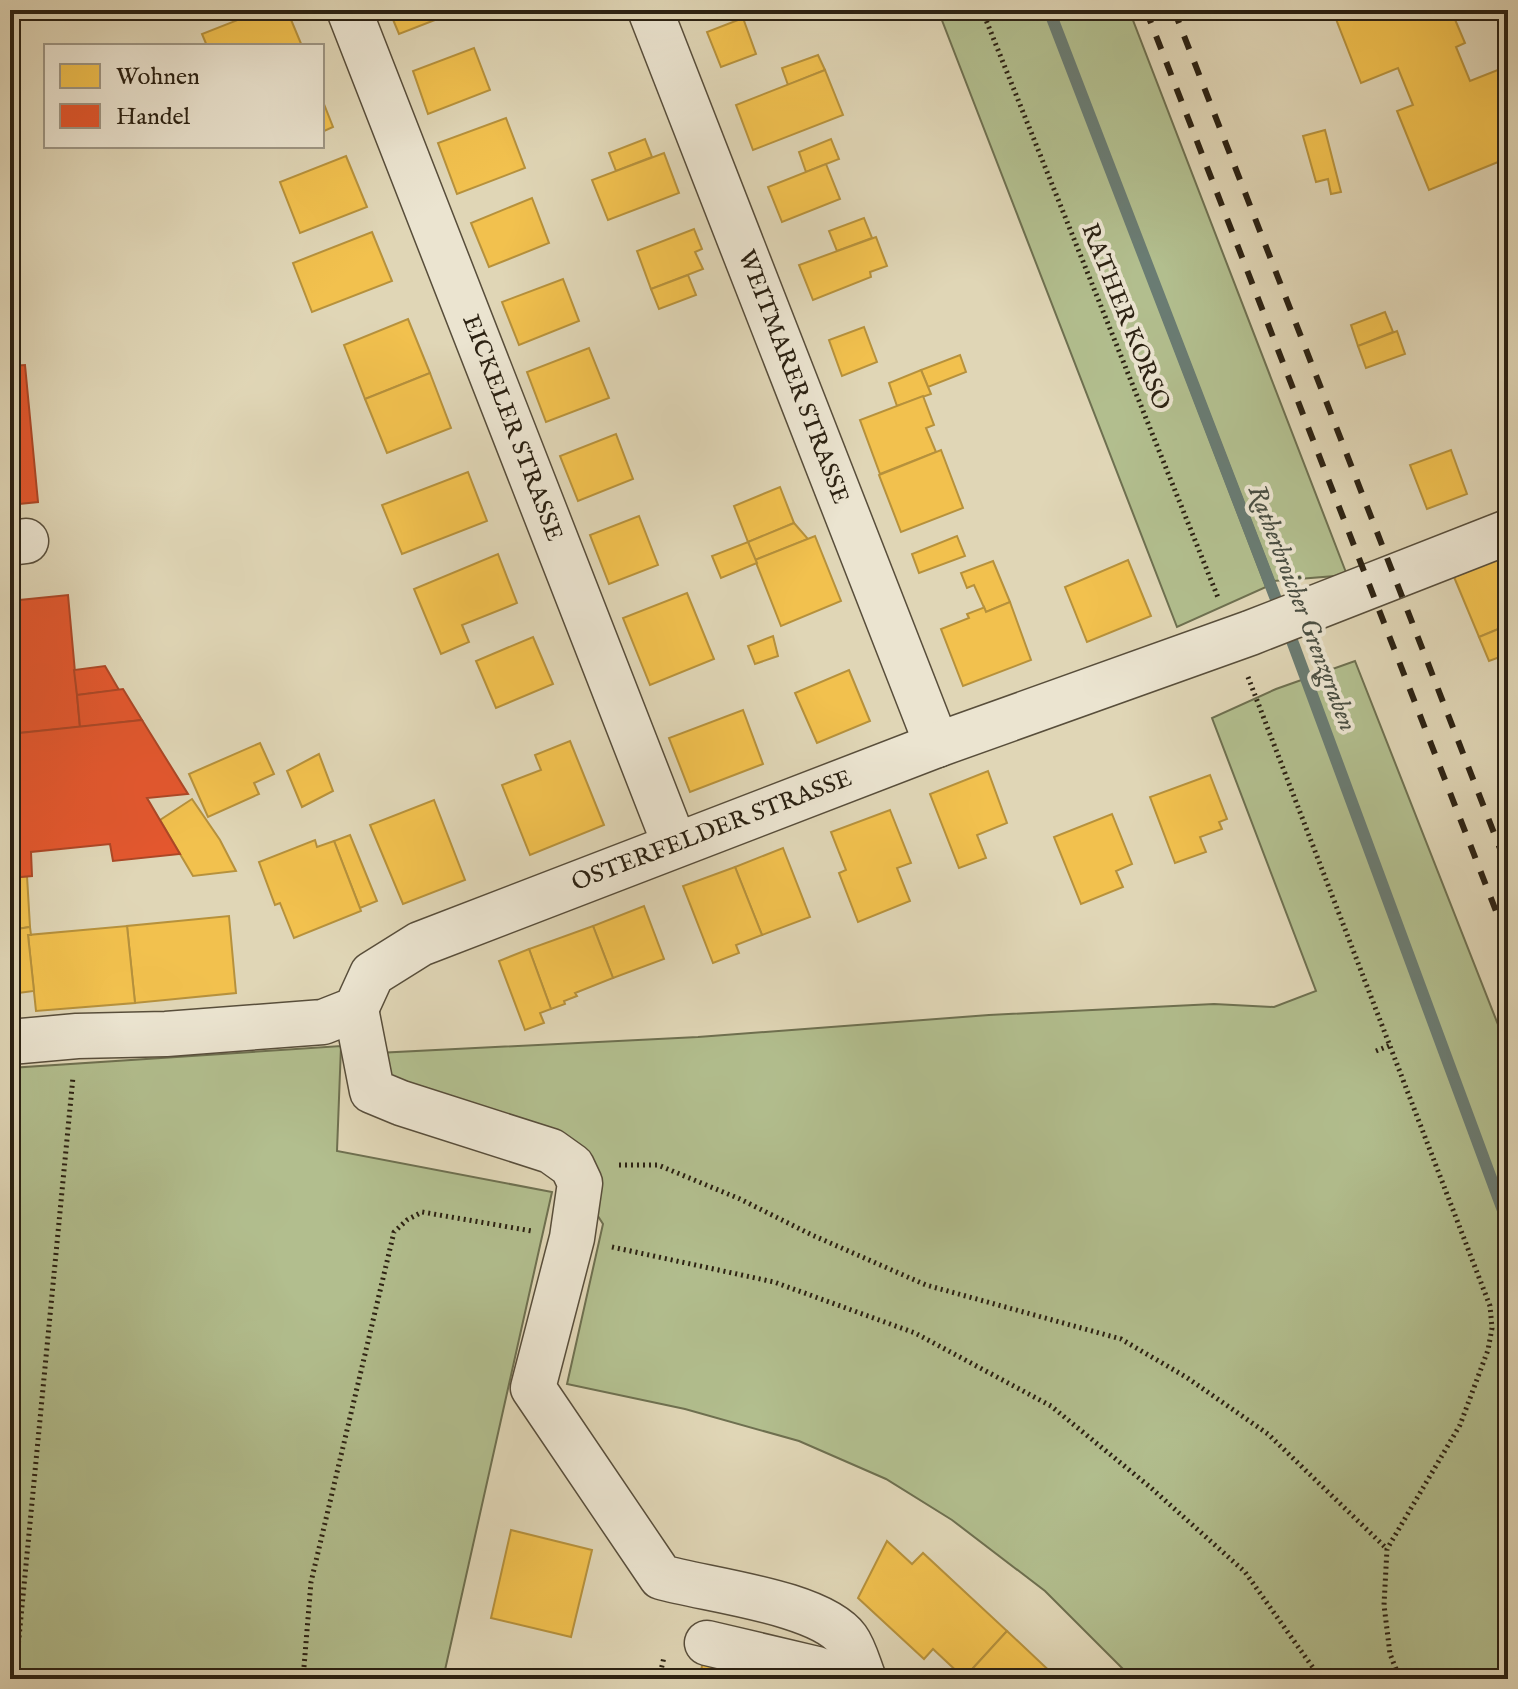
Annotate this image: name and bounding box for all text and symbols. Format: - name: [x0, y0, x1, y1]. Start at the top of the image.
- legend: [44, 44, 324, 148]
- text: Wohnen: [116, 62, 200, 93]
- text: Handel: [116, 102, 191, 133]
- street label: RATHER KORSO: [1073, 219, 1177, 415]
- street label: WEITMARER STRASSE: [730, 246, 856, 508]
- street label: EICKELER STRASSE: [454, 310, 570, 546]
- water label: Ratherbroicher Grenzgraben: [1239, 480, 1364, 736]
- street label: OSTERFELDER STRASSE: [567, 763, 857, 899]

